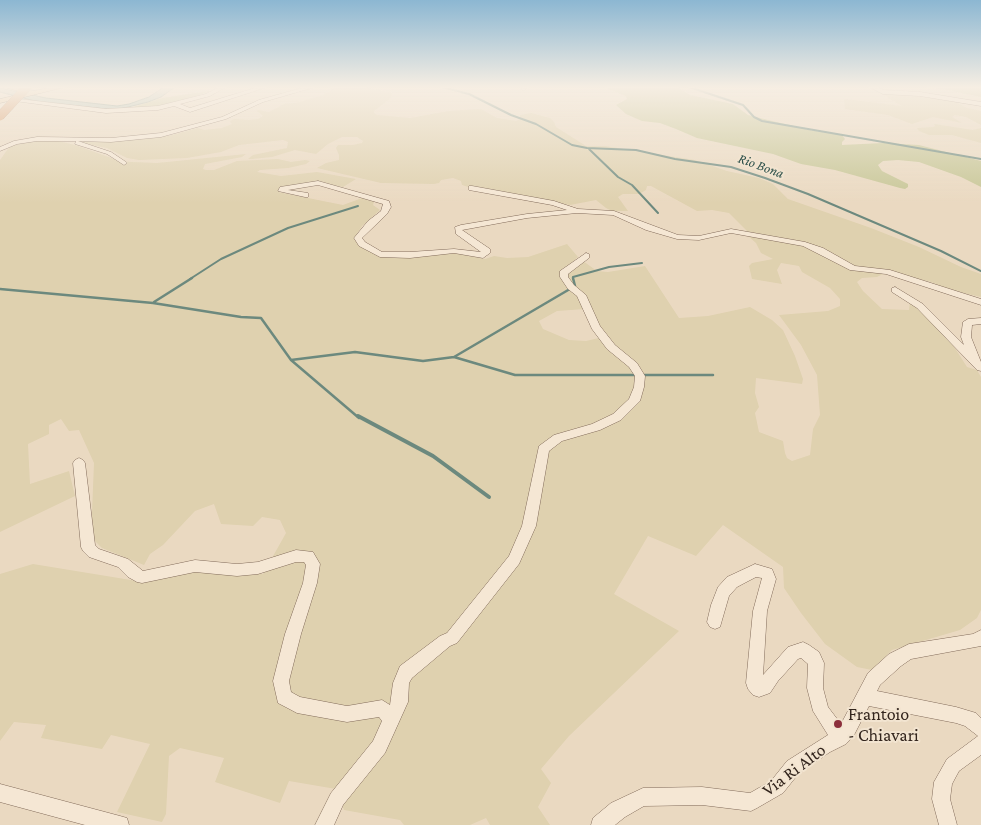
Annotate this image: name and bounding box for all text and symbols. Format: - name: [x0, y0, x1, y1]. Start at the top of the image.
- water label: Rio Bona: [736, 150, 786, 182]
- place label: Frantoio - Chiavari: [848, 703, 919, 746]
- marker: Frantoio - Chiavari: [832, 718, 844, 730]
- street label: Via Ri Alto: [758, 739, 830, 801]

